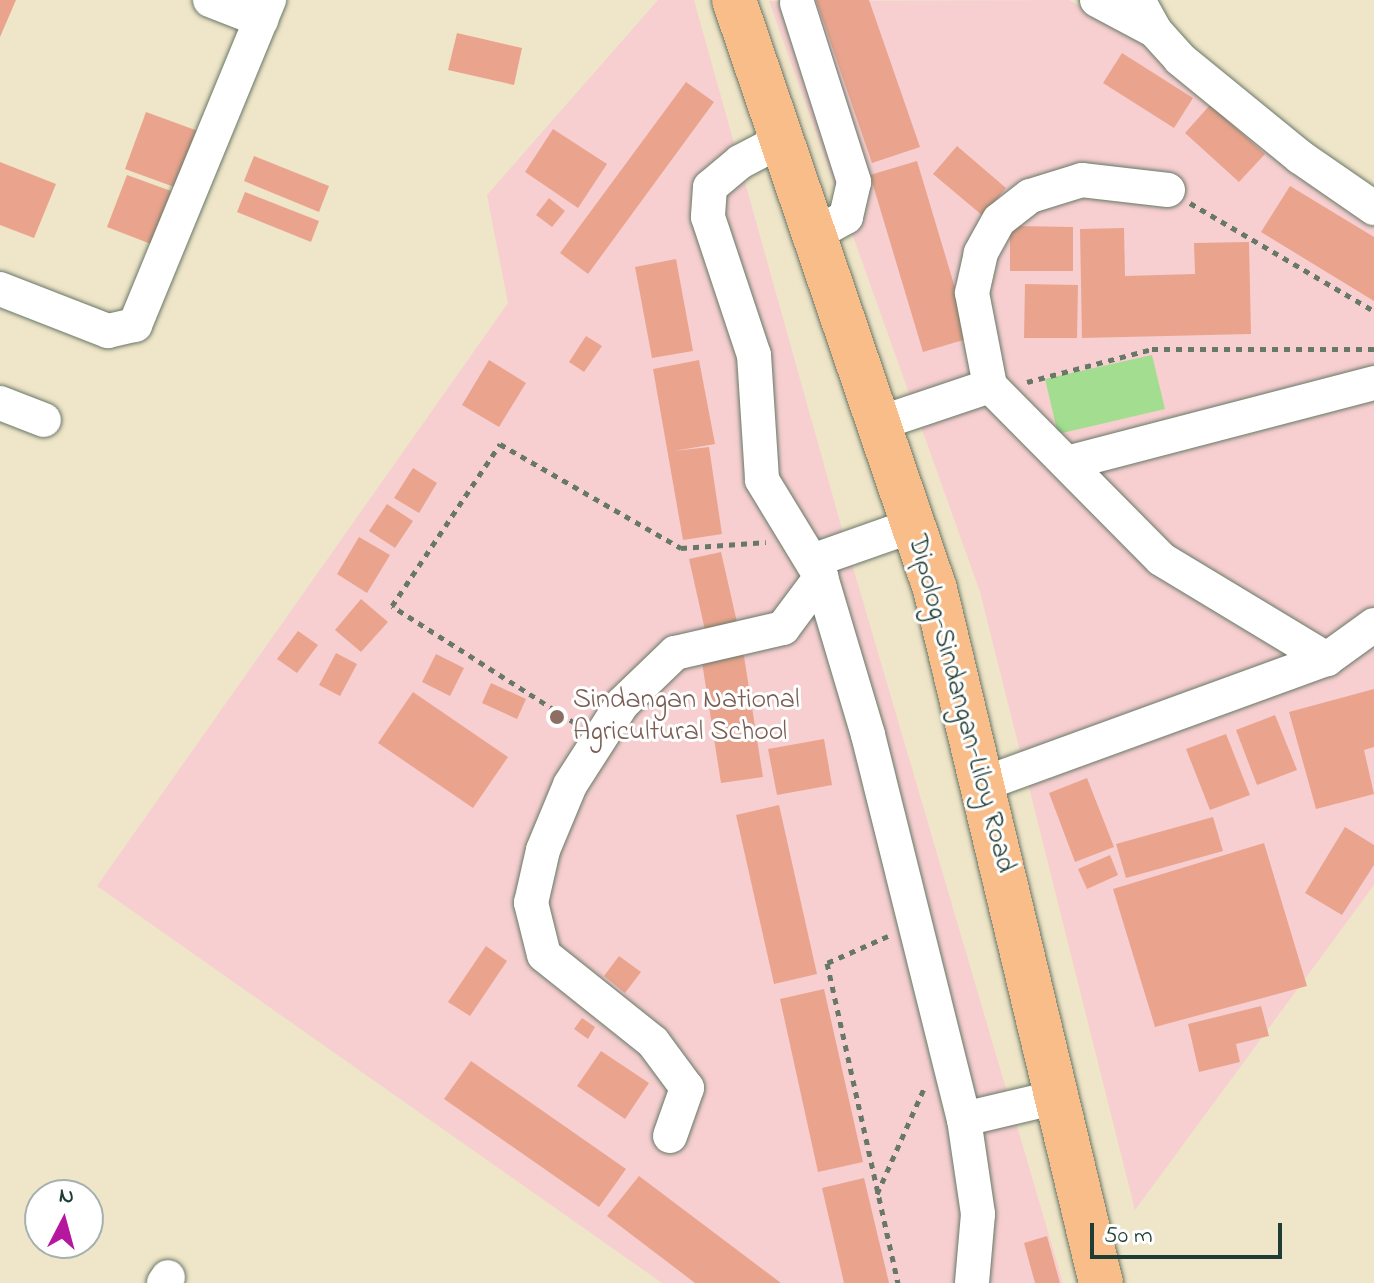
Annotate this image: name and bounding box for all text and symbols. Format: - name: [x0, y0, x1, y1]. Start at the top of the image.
- street label: Dipolog-Sindangan-Liloy Road: [899, 531, 1021, 877]
- place label: Sindangan National Agricultural School: [573, 684, 800, 750]
- marker: Sindangan National Agricultural School: [548, 708, 566, 726]
- north arrow: [24, 1179, 104, 1259]
- text: N: [57, 1180, 75, 1214]
- scale bar: [1094, 1207, 1286, 1257]
- text: 50 m: [1104, 1219, 1153, 1254]

